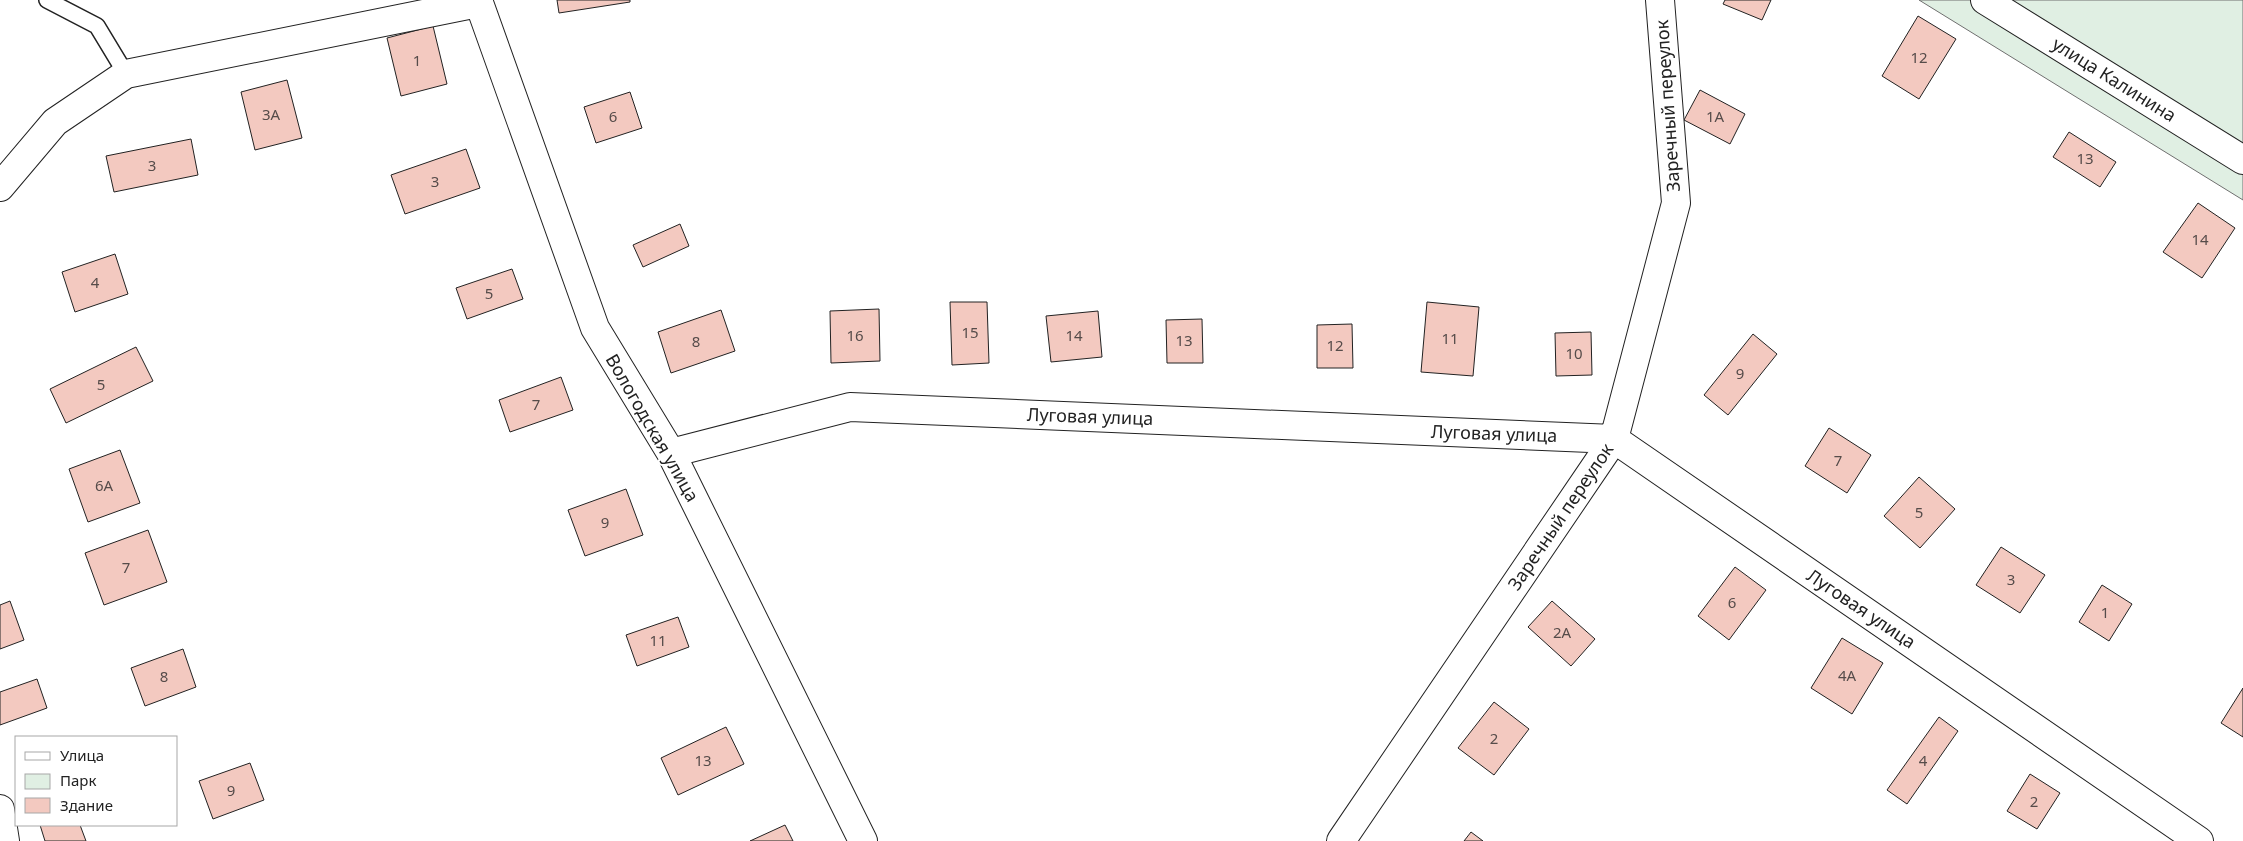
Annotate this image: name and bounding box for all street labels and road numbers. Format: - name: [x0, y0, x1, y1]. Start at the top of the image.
- street label: Заречный переулок: [1649, 19, 1685, 193]
- street label: улица Калинина: [2048, 31, 2181, 127]
- street label: Вологодская улица: [601, 349, 705, 506]
- street label: Луговая улица: [1026, 402, 1154, 430]
- street label: Луговая улица: [1430, 419, 1558, 447]
- street label: Заречный переулок: [1502, 438, 1619, 595]
- street label: Луговая улица: [1802, 563, 1921, 653]

